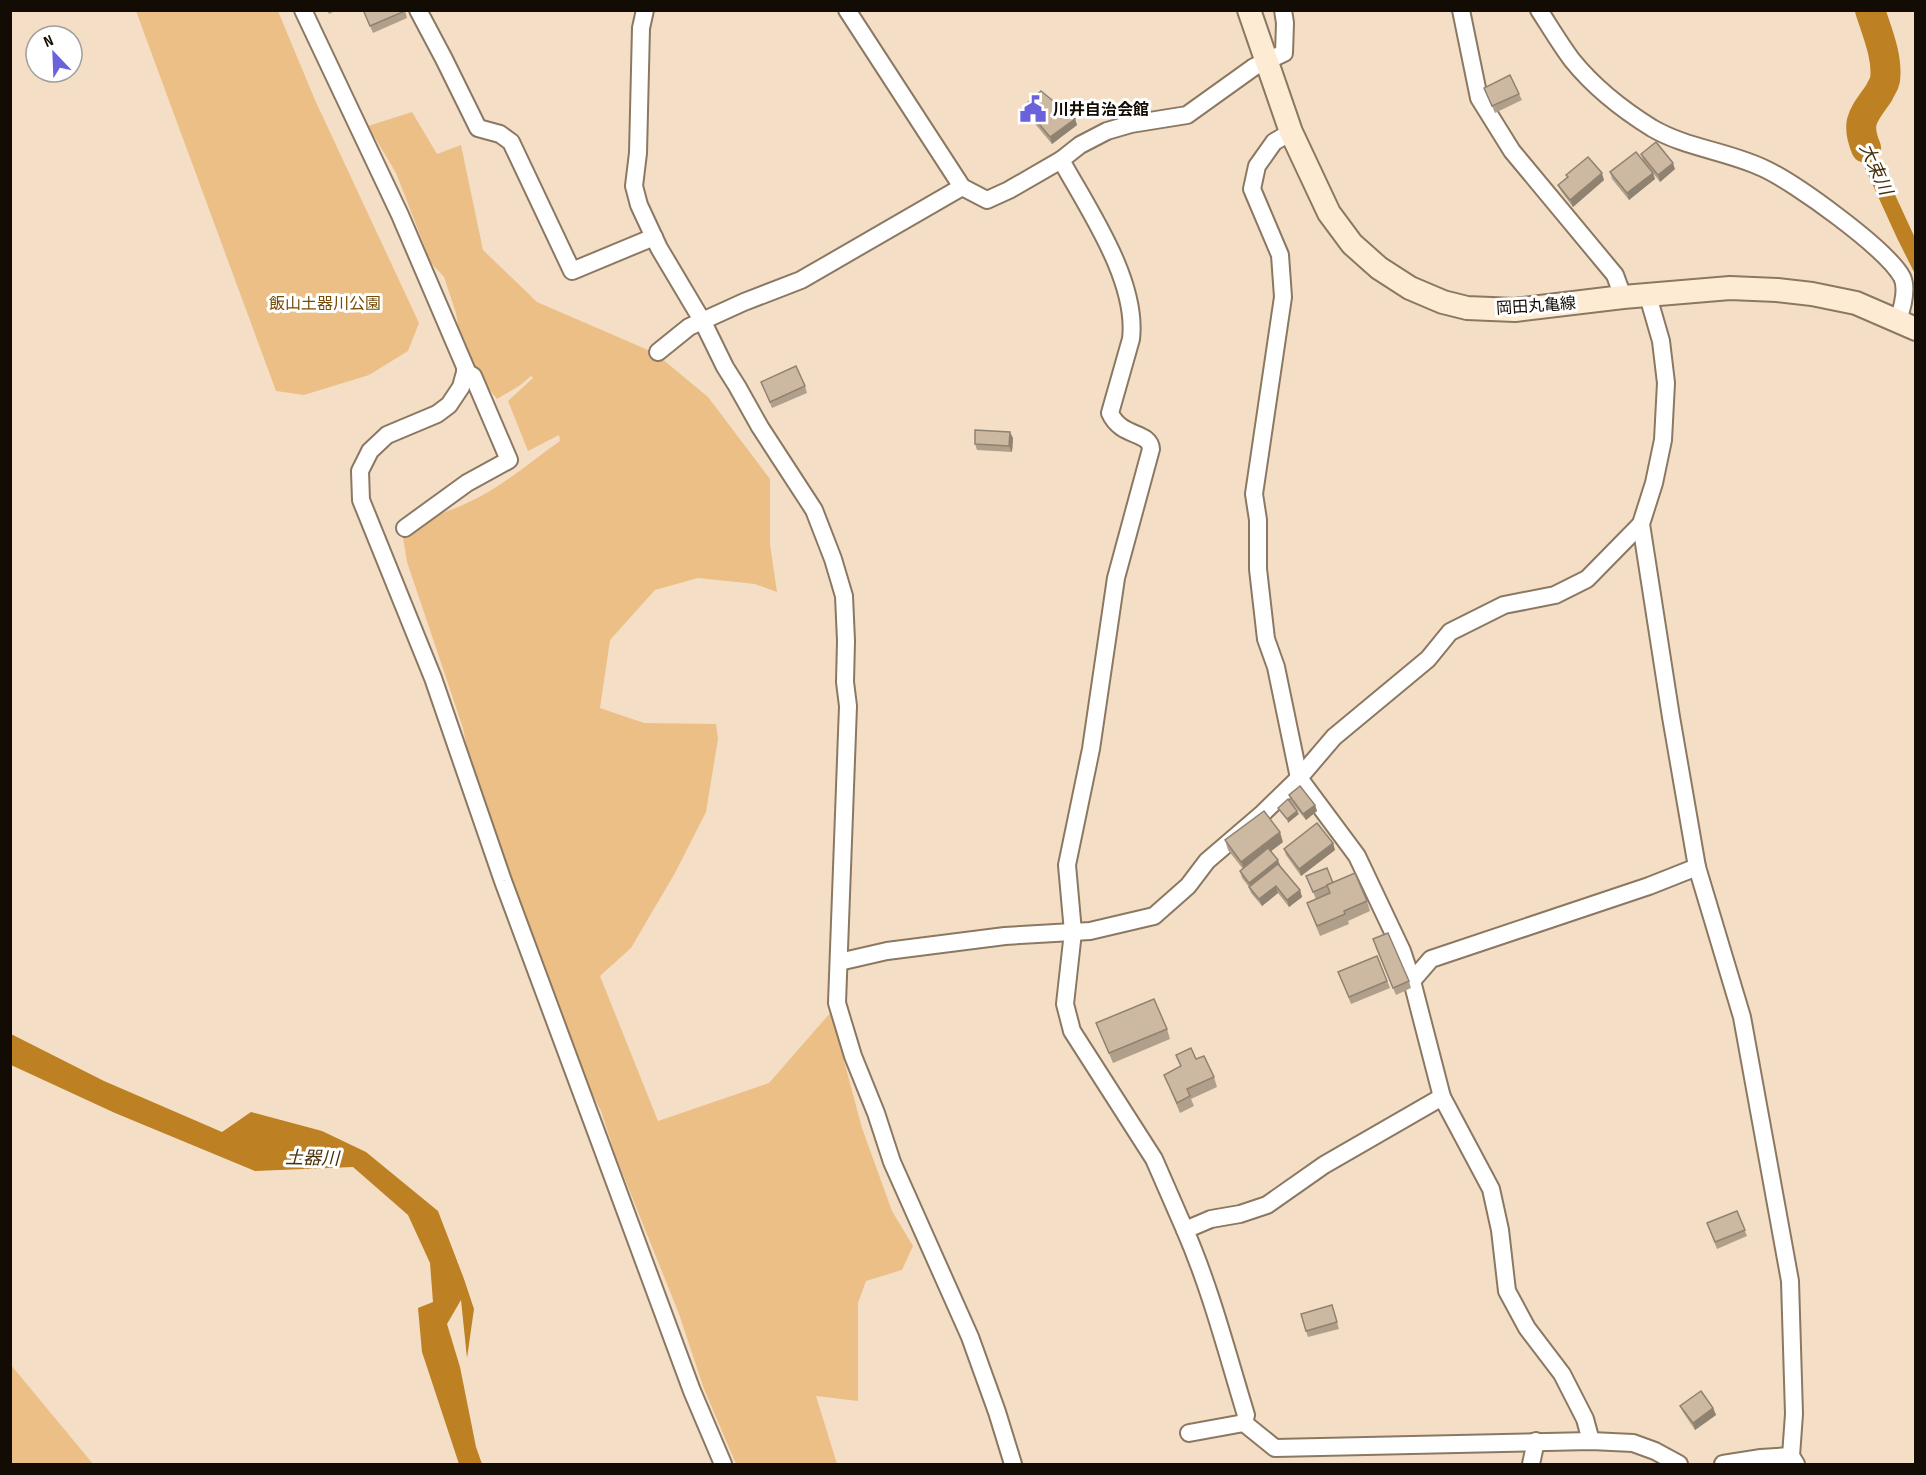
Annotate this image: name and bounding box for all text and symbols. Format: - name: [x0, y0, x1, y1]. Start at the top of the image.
- north arrow: [24, 24, 84, 84]
- text: N: [41, 31, 56, 52]
- public building icon: 川井自治会館: [1018, 94, 1048, 124]
- place label: 川井自治会館: [1053, 100, 1149, 120]
- water label: 大束川: [1855, 140, 1897, 200]
- street label: 岡田丸亀線: [1496, 294, 1577, 319]
- park label: 飯山土器川公園: [269, 295, 381, 314]
- water label: 土器川: [285, 1148, 341, 1170]

